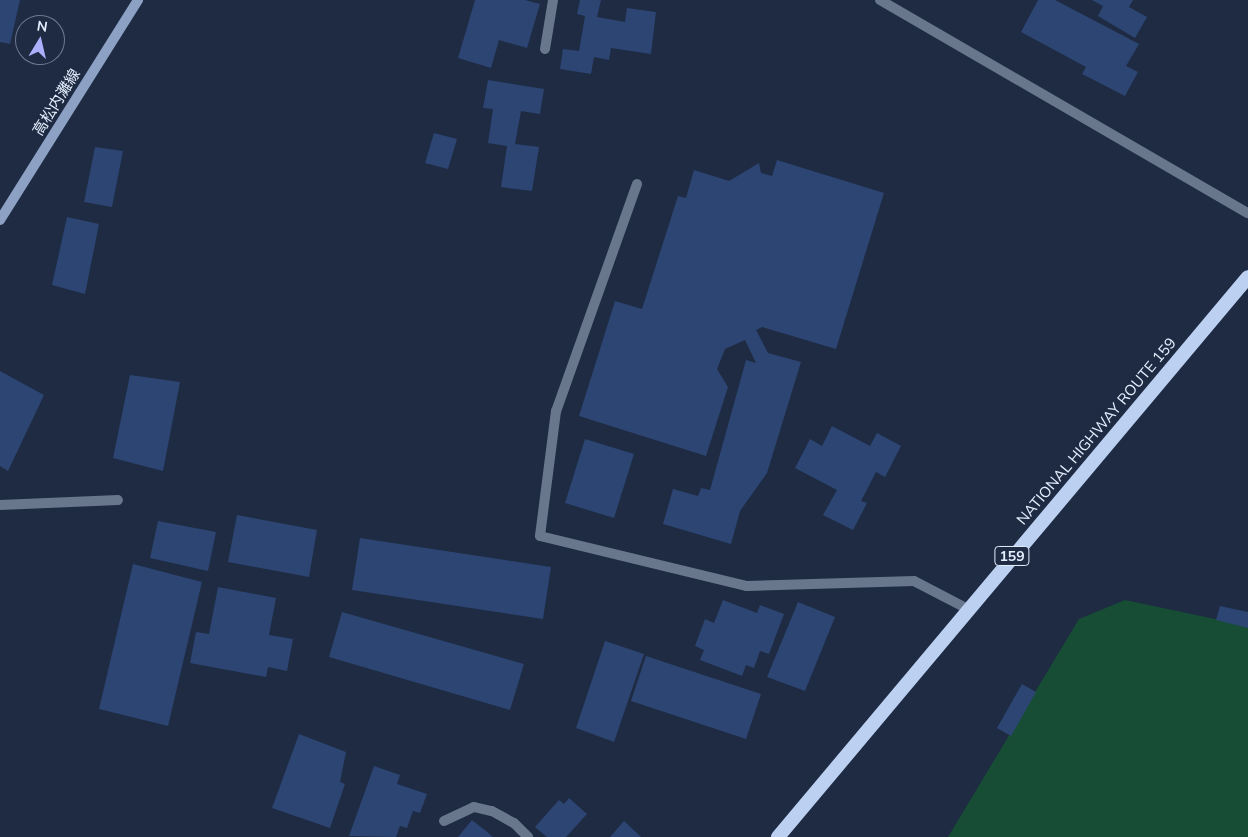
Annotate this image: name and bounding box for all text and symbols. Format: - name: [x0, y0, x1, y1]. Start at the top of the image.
- north arrow: [15, 15, 65, 65]
- text: N: [36, 16, 49, 36]
- street label: 高松内灘線: [28, 65, 84, 139]
- street label: NATIONAL HIGHWAY ROUTE 159: [1013, 334, 1179, 528]
- road number: 159: [993, 544, 1031, 568]

